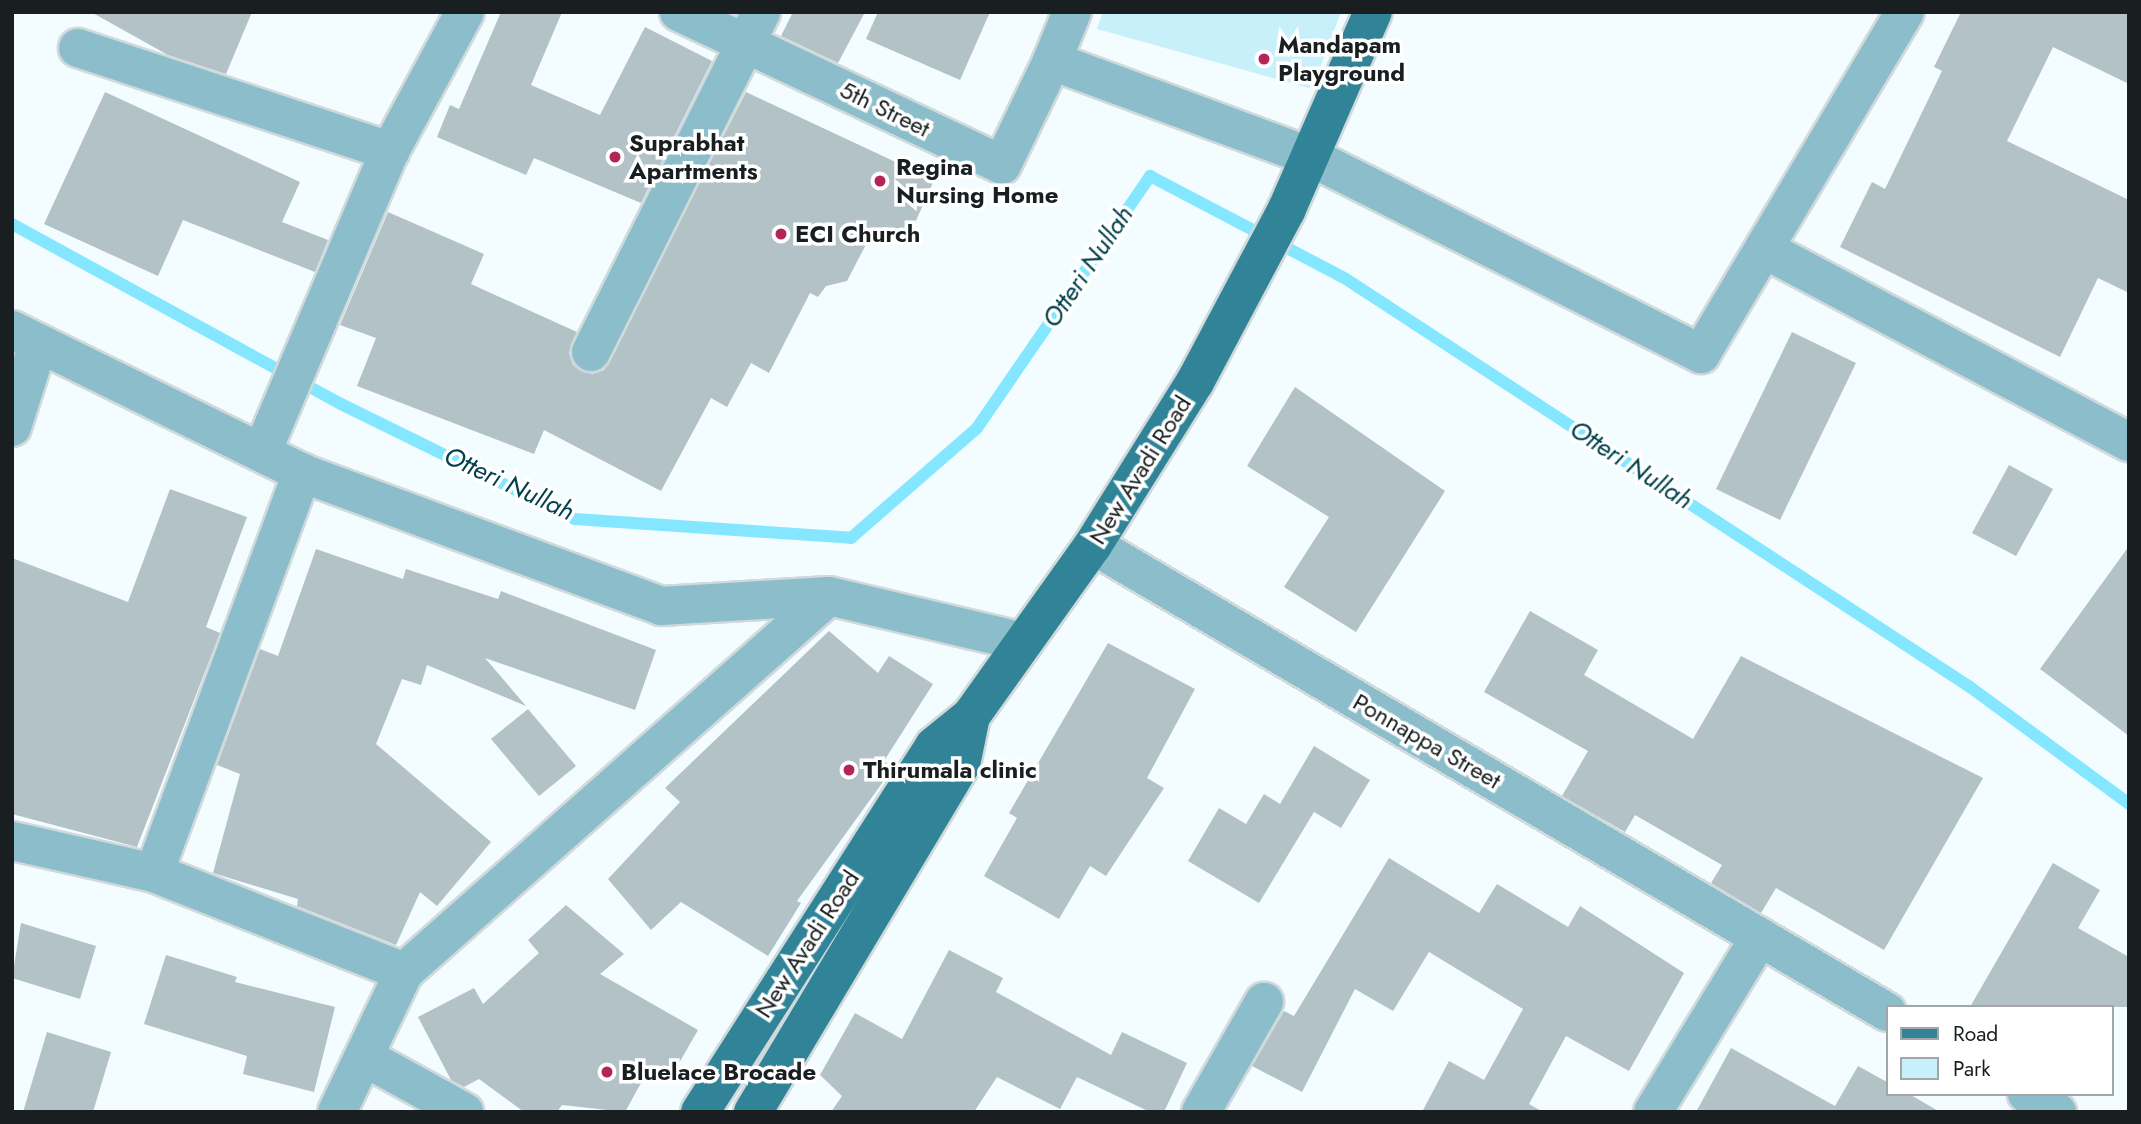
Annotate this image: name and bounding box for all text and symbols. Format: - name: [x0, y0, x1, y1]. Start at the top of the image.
- place label: Mandapam Playground: [1278, 31, 1405, 87]
- marker: Mandapam Playground: [1256, 51, 1272, 67]
- street label: 5th Street: [835, 75, 935, 143]
- place label: Suprabhat Apartments: [629, 129, 758, 185]
- marker: Suprabhat Apartments: [607, 149, 623, 165]
- place label: Regina Nursing Home: [896, 153, 1058, 209]
- marker: Regina Nursing Home: [870, 171, 890, 191]
- water label: Otteri Nullah: [1036, 200, 1140, 334]
- place label: ECI Church: [795, 220, 920, 248]
- marker: ECI Church: [773, 226, 789, 242]
- street label: New Avadi Road: [1083, 390, 1197, 550]
- water label: Otteri Nullah: [1564, 414, 1698, 516]
- water label: Otteri Nullah: [439, 440, 579, 528]
- street label: Ponnappa Street: [1348, 687, 1506, 795]
- place label: Thirumala clinic: [863, 756, 1037, 784]
- marker: Thirumala clinic: [841, 762, 857, 778]
- street label: New Avadi Road: [749, 865, 865, 1023]
- legend: [1885, 1005, 2113, 1096]
- text: Road: [1953, 1019, 1998, 1049]
- text: Park: [1953, 1054, 1990, 1084]
- place label: Bluelace Brocade: [621, 1058, 816, 1086]
- marker: Bluelace Brocade: [599, 1064, 615, 1080]

